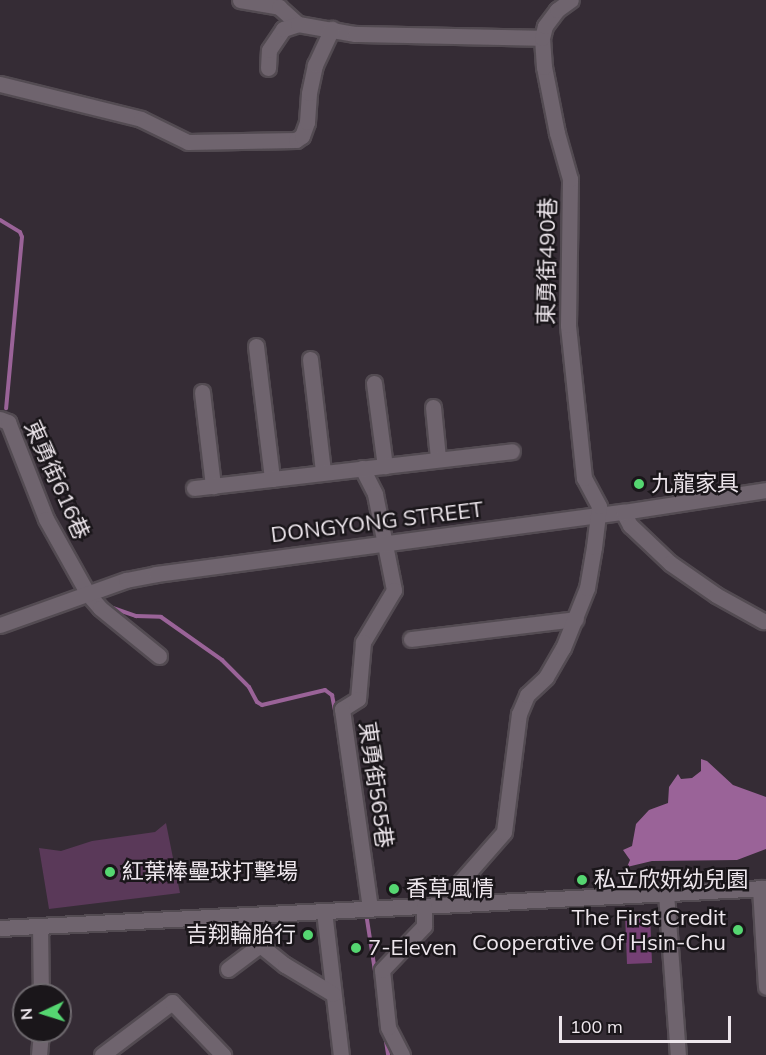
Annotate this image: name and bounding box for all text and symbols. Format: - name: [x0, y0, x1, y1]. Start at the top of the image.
- street label: 東勇街490巷: [533, 197, 561, 325]
- street label: 東勇街616巷: [19, 416, 95, 544]
- place label: 九龍家具: [651, 471, 739, 497]
- marker: 九龍家具: [632, 477, 646, 491]
- street label: DONGYONG STREET: [269, 496, 485, 548]
- street label: 東勇街565巷: [354, 720, 398, 850]
- place label: 紅葉棒壘球打擊場: [122, 859, 298, 885]
- marker: 紅葉棒壘球打擊場: [103, 865, 117, 879]
- place label: 私立欣妍幼兒園: [594, 867, 748, 893]
- marker: 私立欣妍幼兒園: [575, 873, 589, 887]
- place label: 香草風情: [406, 876, 494, 902]
- marker: 香草風情: [387, 882, 401, 896]
- place label: The First Credit Cooperative Of Hsin-Chu: [472, 904, 726, 956]
- place label: 吉翔輪胎行: [186, 922, 296, 948]
- marker: The First Credit Cooperative Of Hsin-Chu: [731, 923, 745, 937]
- marker: 吉翔輪胎行: [301, 928, 315, 942]
- place label: 7-Eleven: [368, 935, 457, 961]
- marker: 7-Eleven: [349, 941, 363, 955]
- north arrow: [12, 983, 72, 1043]
- scale bar: [562, 1004, 734, 1042]
- text: N: [16, 1007, 36, 1021]
- text: 100 m: [570, 1015, 623, 1038]

